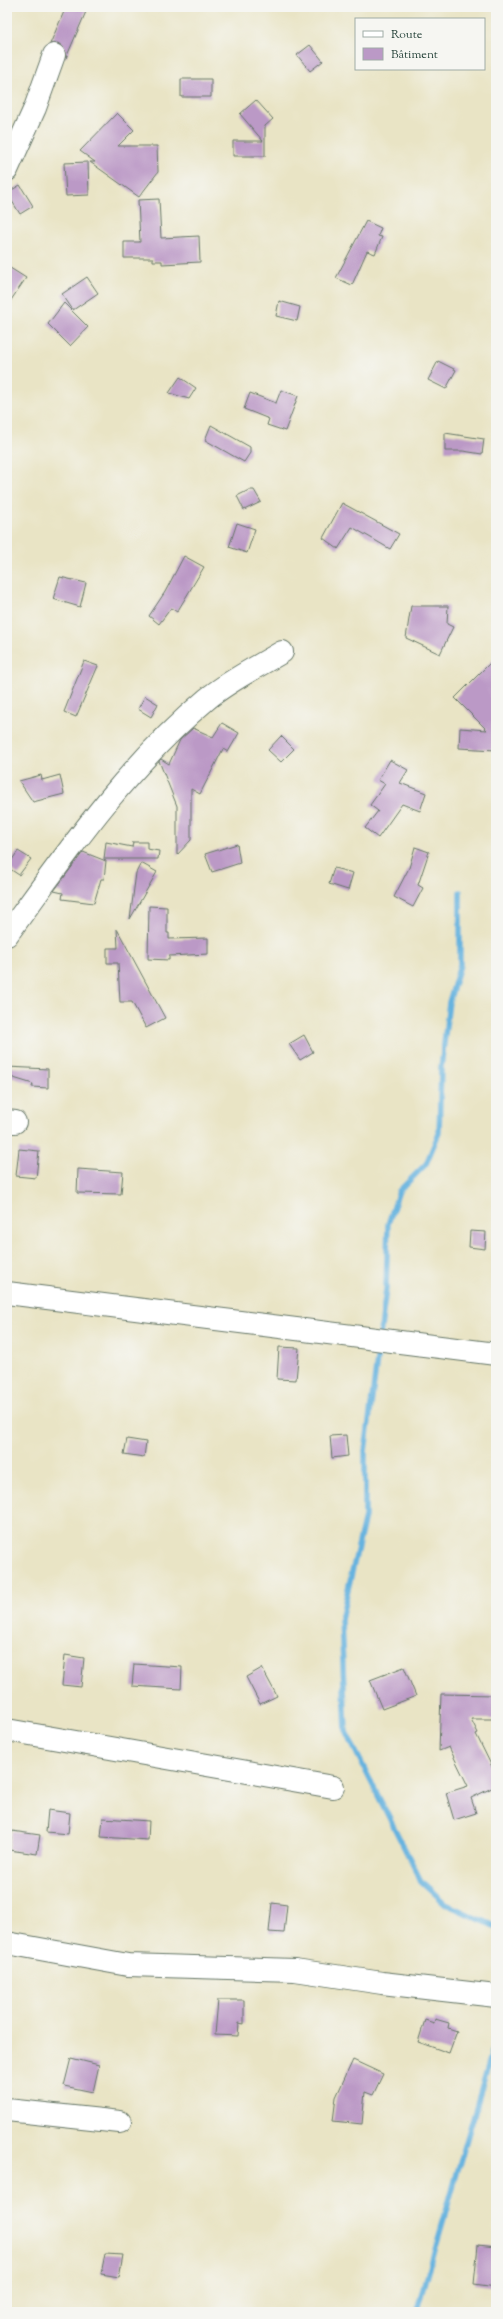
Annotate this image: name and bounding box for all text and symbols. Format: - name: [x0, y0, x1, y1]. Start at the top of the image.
- legend: [355, 18, 485, 70]
- text: Route: [391, 26, 423, 44]
- text: Bâtiment: [391, 46, 438, 64]

